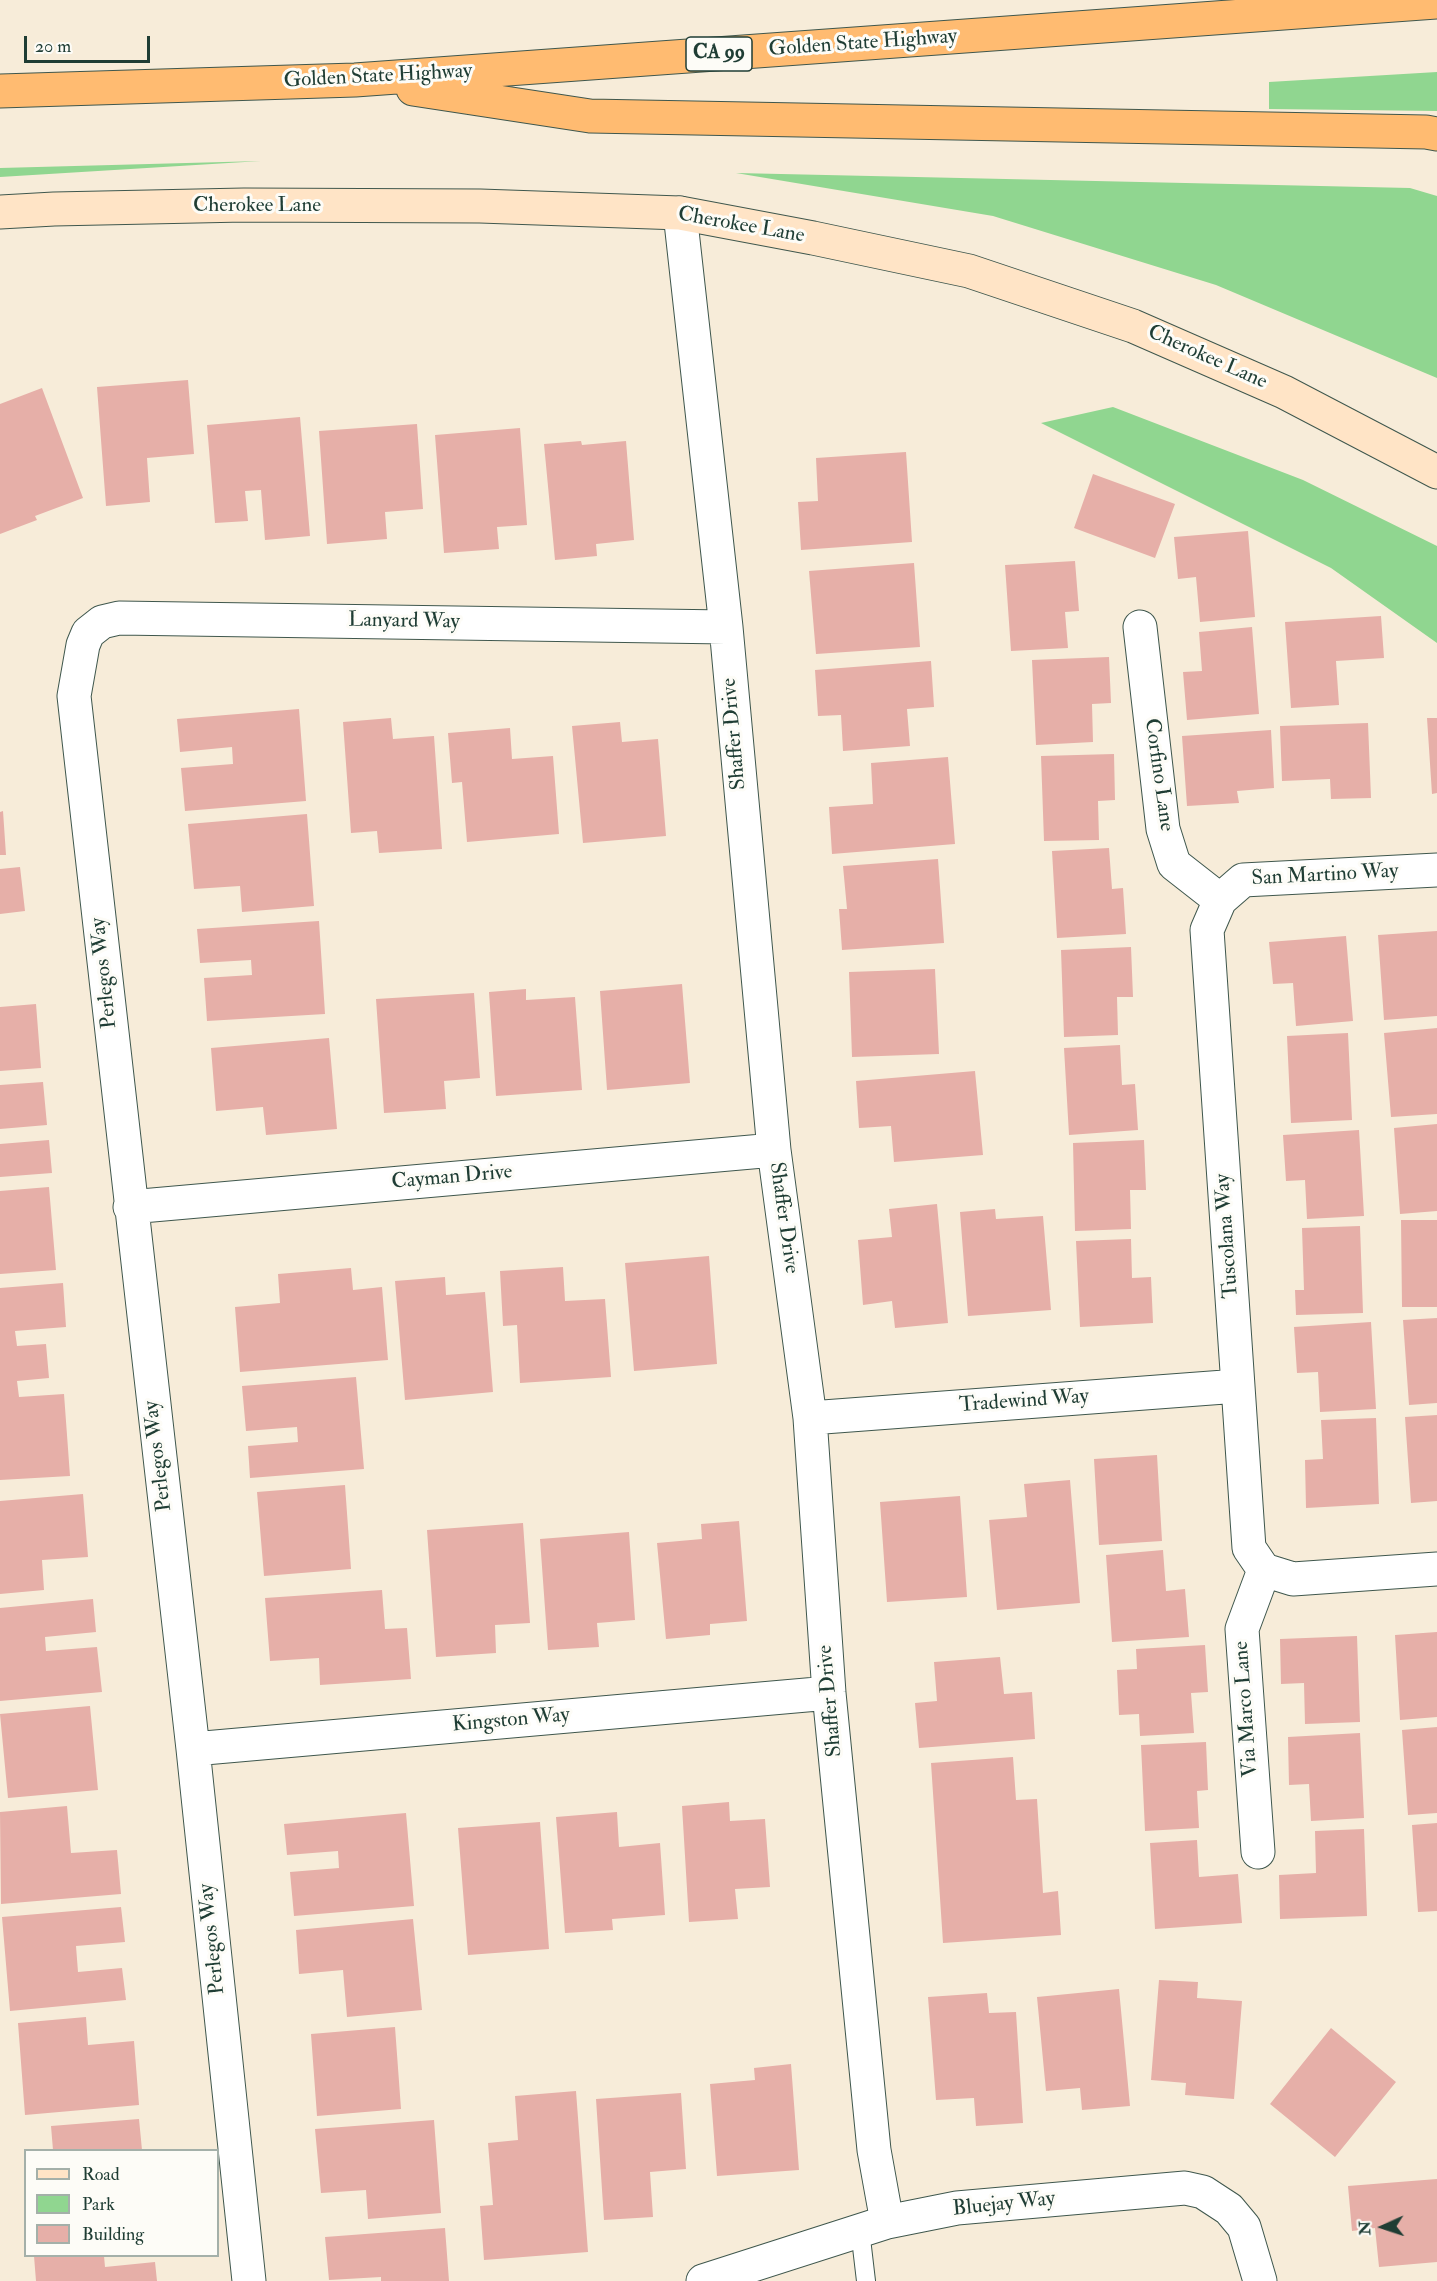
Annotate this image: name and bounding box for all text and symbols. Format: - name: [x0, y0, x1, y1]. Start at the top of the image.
- scale bar: [27, 24, 153, 62]
- street label: Golden State Highway: [768, 25, 958, 63]
- text: 20 m: [35, 35, 71, 58]
- road number: CA 99: [686, 37, 752, 71]
- street label: Golden State Highway: [283, 59, 473, 95]
- street label: Cherokee Lane: [193, 193, 321, 219]
- street label: Cherokee Lane: [676, 202, 806, 250]
- street label: Cherokee Lane: [1143, 320, 1271, 396]
- street label: Lanyard Way: [348, 608, 460, 636]
- street label: Shaffer Drive: [718, 677, 752, 791]
- street label: Corfino Lane: [1138, 717, 1178, 833]
- street label: San Martino Way: [1251, 860, 1399, 892]
- street label: Perlegos Way: [87, 916, 123, 1030]
- street label: Cayman Drive: [391, 1160, 513, 1196]
- street label: Shaffer Drive: [763, 1161, 803, 1275]
- street label: Tuscolana Way: [1211, 1173, 1245, 1299]
- street label: Tradewind Way: [958, 1385, 1090, 1419]
- street label: Perlegos Way: [140, 1399, 178, 1513]
- street label: Via Marco Lane: [1230, 1640, 1264, 1778]
- street label: Shaffer Drive: [814, 1644, 848, 1758]
- street label: Kingston Way: [451, 1703, 571, 1739]
- street label: Perlegos Way: [195, 1882, 231, 1996]
- legend: [24, 2149, 219, 2257]
- text: Road: [82, 2163, 120, 2186]
- street label: Bluejay Way: [952, 2187, 1056, 2223]
- text: Park: [82, 2193, 115, 2216]
- north arrow: [1353, 2197, 1413, 2257]
- text: N: [1355, 2220, 1375, 2236]
- text: Building: [82, 2223, 144, 2246]

